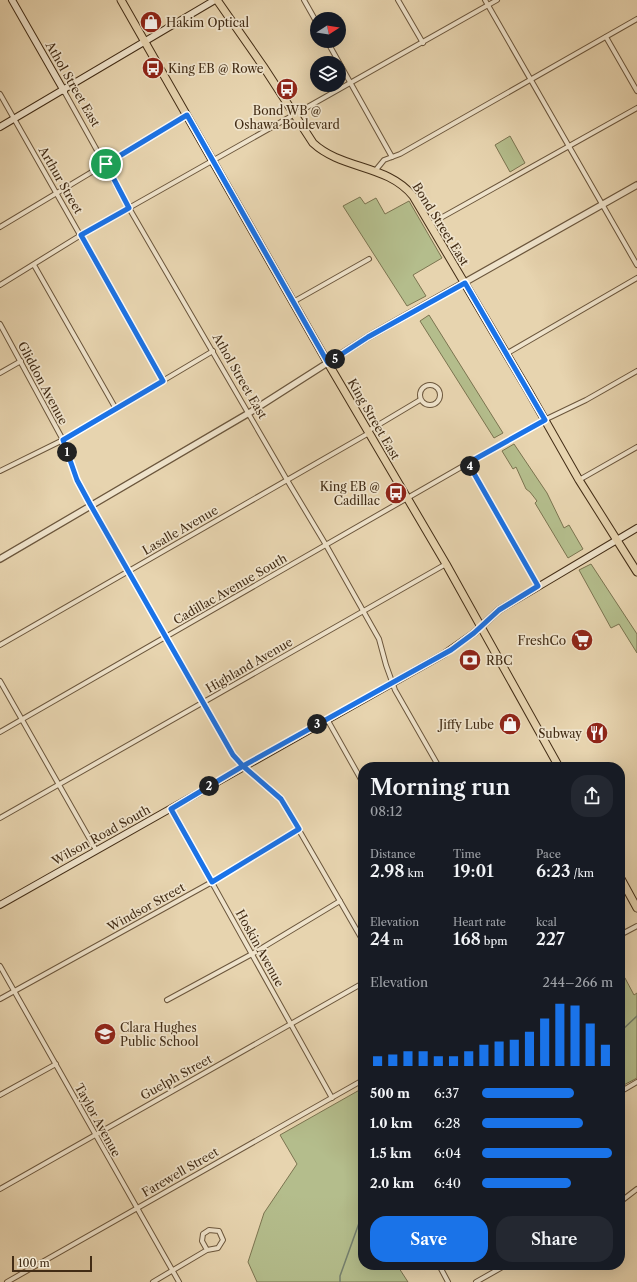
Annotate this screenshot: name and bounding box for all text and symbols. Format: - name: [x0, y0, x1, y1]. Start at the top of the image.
- shop icon: Hakim Optical: [138, 9, 164, 35]
- north arrow: [310, 12, 346, 48]
- map controls: [310, 12, 346, 92]
- place label: Hakim Optical: [166, 15, 249, 30]
- street label: Athol Street East: [42, 38, 104, 130]
- bus stop icon: King EB @ Rowe: [140, 55, 166, 81]
- button: layers: [310, 56, 346, 92]
- place label: King EB @ Rowe: [168, 61, 264, 76]
- bus stop icon: Bond WB @ Oshawa Boulevard: [274, 76, 300, 102]
- place label: Bond WB @ Oshawa Boulevard: [234, 103, 340, 132]
- street label: Arthur Street: [35, 143, 87, 217]
- pin: [89, 147, 123, 181]
- icon: arrive: [95, 153, 117, 175]
- street label: Bond Street East: [409, 180, 473, 269]
- street label: Athol Street East: [209, 330, 271, 422]
- street label: Gliddon Avenue: [15, 339, 71, 427]
- pin: 5: [325, 349, 345, 369]
- text: 5: [332, 352, 338, 366]
- street label: King Street East: [345, 376, 404, 463]
- pin: 1: [57, 442, 77, 462]
- text: 1: [65, 445, 69, 459]
- pin: 4: [460, 456, 480, 476]
- text: 4: [467, 459, 473, 473]
- place label: King EB @ Cadillac: [320, 479, 380, 508]
- bus stop icon: King EB @ Cadillac: [383, 480, 409, 506]
- street label: Lasalle Avenue: [139, 502, 221, 558]
- street label: Cadillac Avenue South: [171, 550, 290, 628]
- supermarket icon: FreshCo: [569, 627, 595, 653]
- place label: FreshCo: [517, 633, 566, 648]
- street label: Highland Avenue: [203, 634, 295, 696]
- bank icon: RBC: [457, 647, 483, 673]
- place label: RBC: [486, 653, 512, 668]
- shop icon: Jiffy Lube: [497, 711, 523, 737]
- pin: 3: [307, 714, 327, 734]
- text: 3: [314, 717, 320, 731]
- place label: Jiffy Lube: [437, 717, 494, 732]
- restaurant icon: Subway: [584, 720, 610, 746]
- place label: Subway: [538, 726, 582, 741]
- text: Morning run: [370, 774, 510, 801]
- button: share: [571, 775, 613, 817]
- pin: 2: [199, 776, 219, 796]
- text: 2: [206, 779, 212, 793]
- street label: Wilson Road South: [48, 801, 153, 869]
- text: 08:12: [370, 803, 403, 819]
- text: Distance: [370, 847, 416, 861]
- text: Time: [453, 847, 481, 861]
- text: Pace: [536, 847, 561, 861]
- text: 2.98: [370, 861, 405, 881]
- text: 19:01: [453, 861, 494, 881]
- text: 6:23: [536, 861, 571, 881]
- text: km: [405, 866, 424, 880]
- text: /km: [571, 866, 594, 880]
- street label: Windsor Street: [104, 879, 188, 935]
- street label: Hoskin Avenue: [233, 907, 288, 990]
- text: Elevation: [370, 915, 419, 929]
- text: Heart rate: [453, 915, 506, 929]
- text: kcal: [536, 915, 557, 929]
- text: 24: [370, 929, 390, 949]
- text: 168: [453, 929, 481, 949]
- text: 227: [536, 929, 565, 949]
- text: m: [390, 934, 403, 948]
- text: bpm: [481, 934, 508, 948]
- text: Elevation: [370, 974, 428, 990]
- text: 244–266 m: [543, 974, 613, 990]
- place label: Clara Hughes Public School: [120, 1020, 199, 1049]
- school or university icon: Clara Hughes Public School: [92, 1021, 118, 1047]
- street label: Guelph Street: [138, 1051, 215, 1103]
- street label: Taylor Avenue: [72, 1081, 124, 1160]
- text: 500 m: [370, 1085, 410, 1101]
- text: 6:37: [434, 1085, 459, 1101]
- text: 1.0 km: [370, 1115, 412, 1131]
- text: 6:28: [434, 1115, 460, 1131]
- street label: Farewell Street: [139, 1144, 222, 1200]
- text: 1.5 km: [370, 1145, 411, 1161]
- text: 6:04: [434, 1145, 461, 1161]
- text: 2.0 km: [370, 1175, 414, 1191]
- text: 6:40: [434, 1175, 461, 1191]
- button: Save: [370, 1216, 488, 1262]
- button: Share: [496, 1216, 613, 1262]
- scale bar: [12, 1254, 92, 1273]
- text: 100 m: [18, 1256, 50, 1270]

